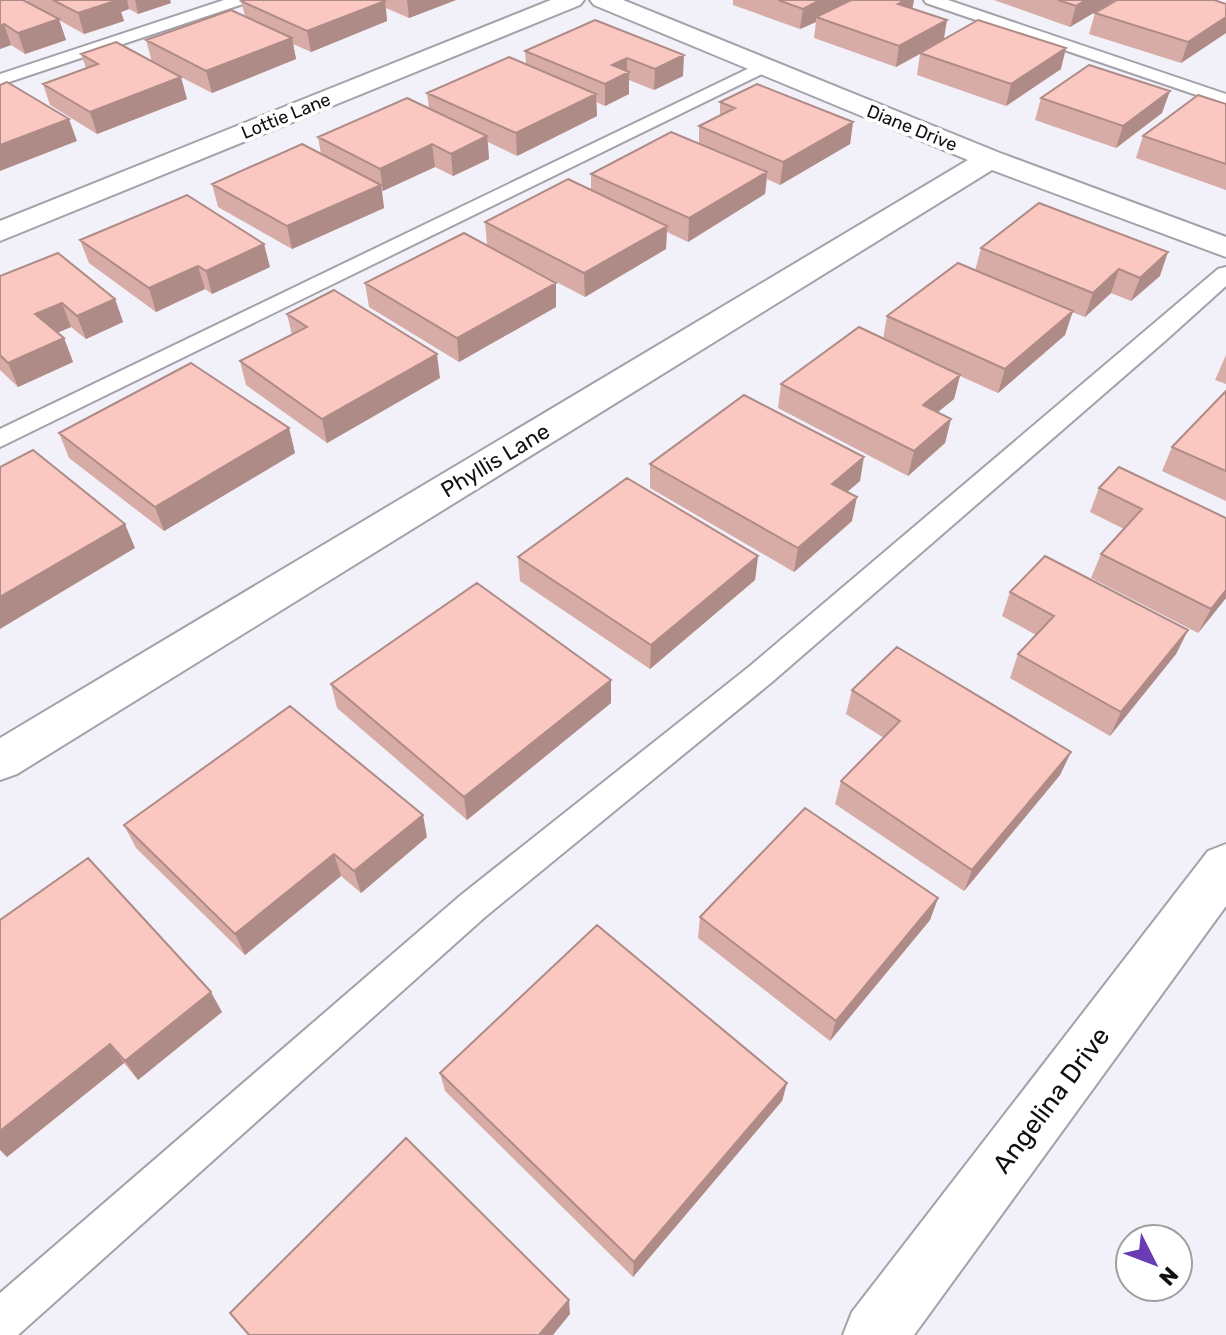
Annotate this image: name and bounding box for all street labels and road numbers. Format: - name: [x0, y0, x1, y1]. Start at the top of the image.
- street label: Lottie Lane: [238, 88, 334, 144]
- street label: Diane Drive: [864, 100, 960, 156]
- street label: Phyllis Lane: [436, 417, 555, 503]
- street label: Angelina Drive: [986, 1021, 1116, 1179]

